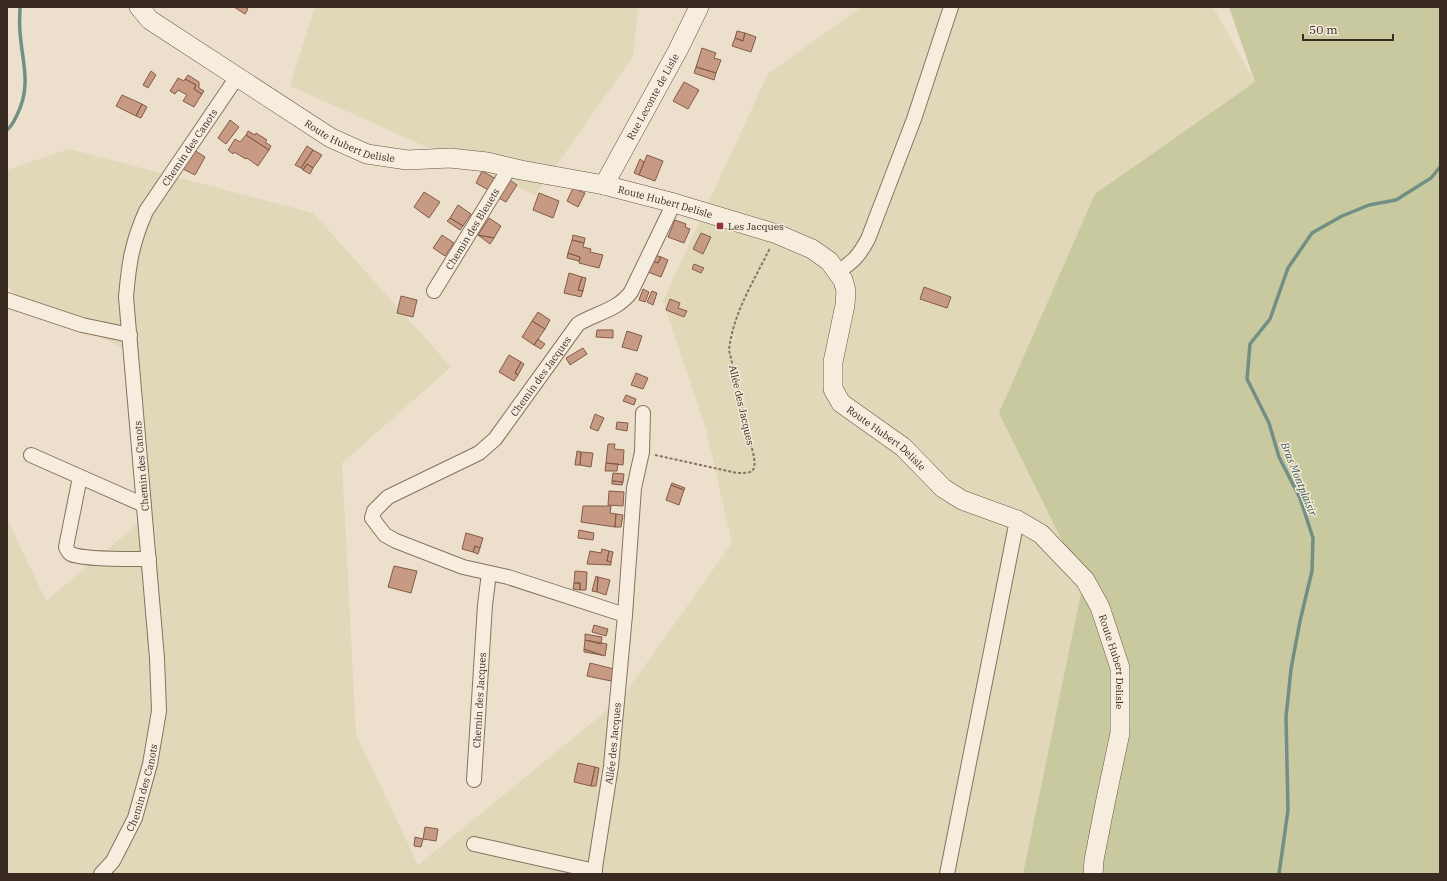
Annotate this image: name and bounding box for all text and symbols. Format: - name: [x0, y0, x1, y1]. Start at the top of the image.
- scale bar: [1303, 16, 1393, 42]
- text: 50 m: [1309, 22, 1338, 37]
- street label: Rue Leconte de Lisle: [624, 51, 682, 142]
- street label: Chemin des Canots: [159, 106, 221, 189]
- street label: Route Hubert Delisle: [302, 117, 396, 165]
- street label: Route Hubert Delisle: [617, 183, 714, 221]
- street label: Chemin des Bleuets: [443, 186, 503, 272]
- place label: Les Jacques: [728, 220, 784, 233]
- marker: Les Jacques: [715, 221, 725, 231]
- street label: Chemin des Jacques: [508, 334, 574, 419]
- street label: Allée des Jacques: [726, 364, 757, 447]
- street label: Route Hubert Delisle: [844, 403, 928, 473]
- street label: Chemin des Canots: [131, 420, 152, 512]
- water label: Bras Montplaisir: [1277, 439, 1321, 519]
- street label: Route Hubert Delisle: [1096, 613, 1126, 709]
- street label: Chemin des Jacques: [470, 652, 489, 748]
- street label: Allée des Jacques: [602, 702, 624, 785]
- street label: Chemin des Canots: [123, 743, 160, 834]

